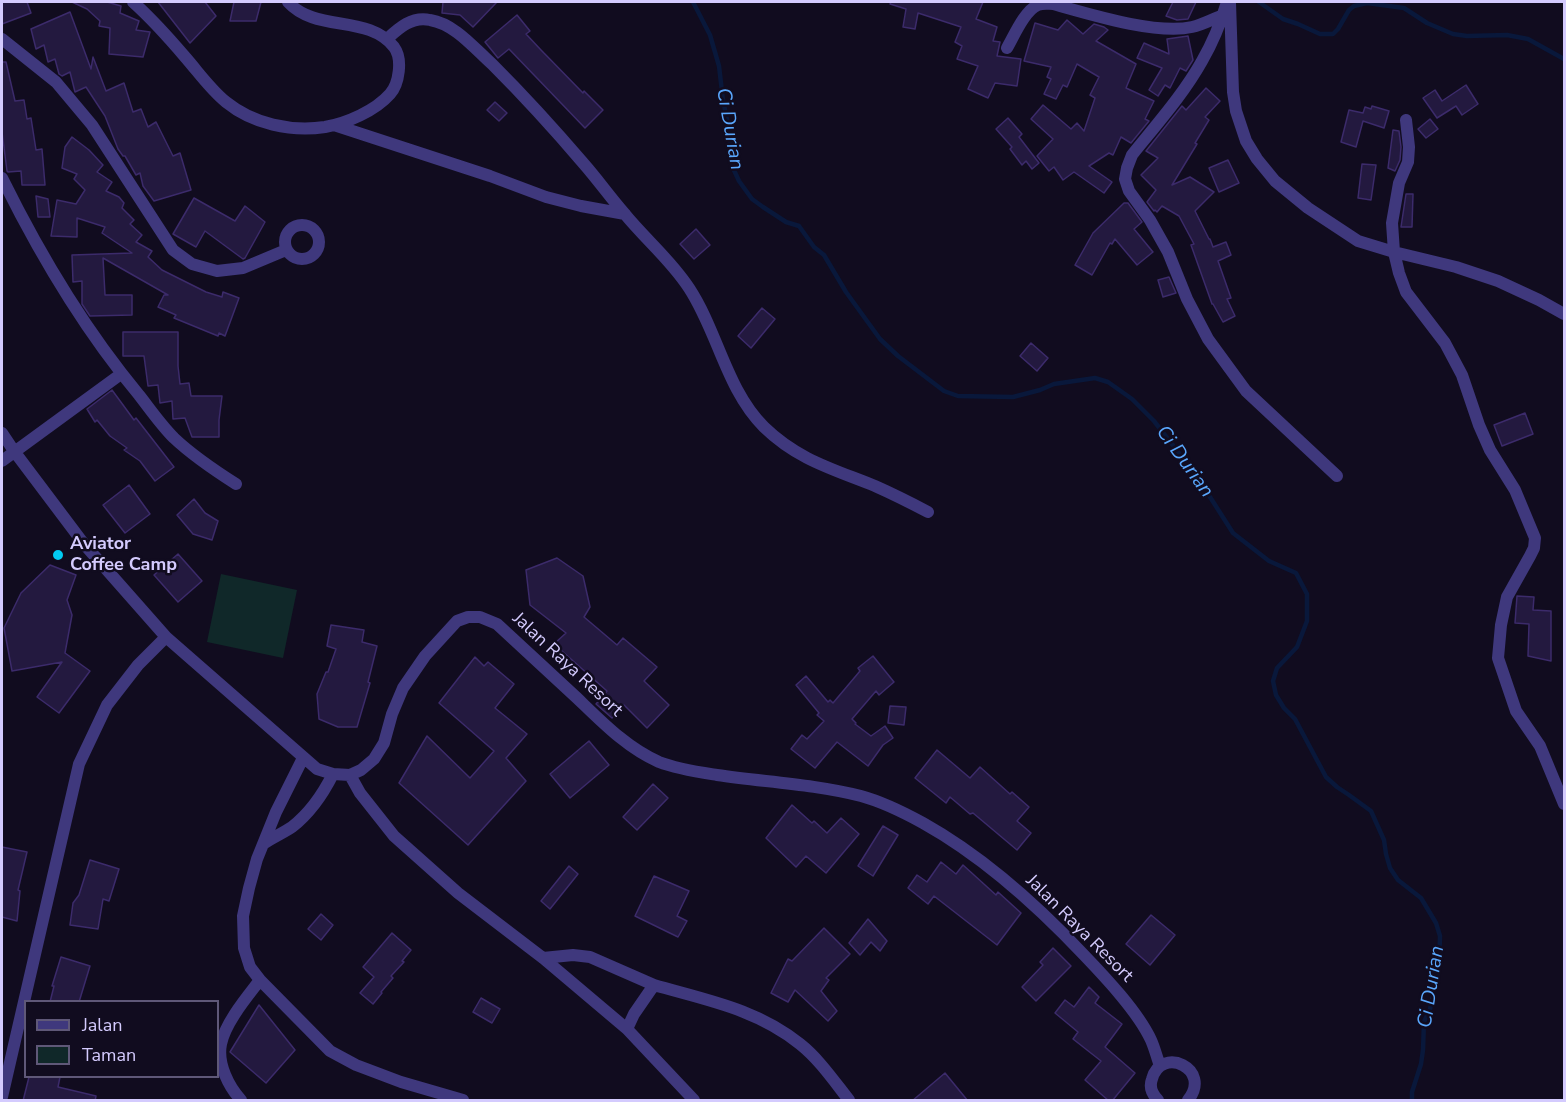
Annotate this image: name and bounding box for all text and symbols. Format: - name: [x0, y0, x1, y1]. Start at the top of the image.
- water label: Ci Durian: [710, 86, 748, 172]
- water label: Ci Durian: [1150, 421, 1218, 503]
- place label: Aviator Coffee Camp: [70, 534, 177, 576]
- marker: Aviator Coffee Camp: [51, 548, 65, 562]
- street label: Jalan Raya Resort: [507, 608, 627, 722]
- street label: Jalan Raya Resort: [1021, 871, 1137, 987]
- water label: Ci Durian: [1414, 944, 1450, 1030]
- legend: [24, 1000, 219, 1078]
- text: Jalan: [82, 1013, 122, 1037]
- text: Taman: [82, 1043, 136, 1067]

